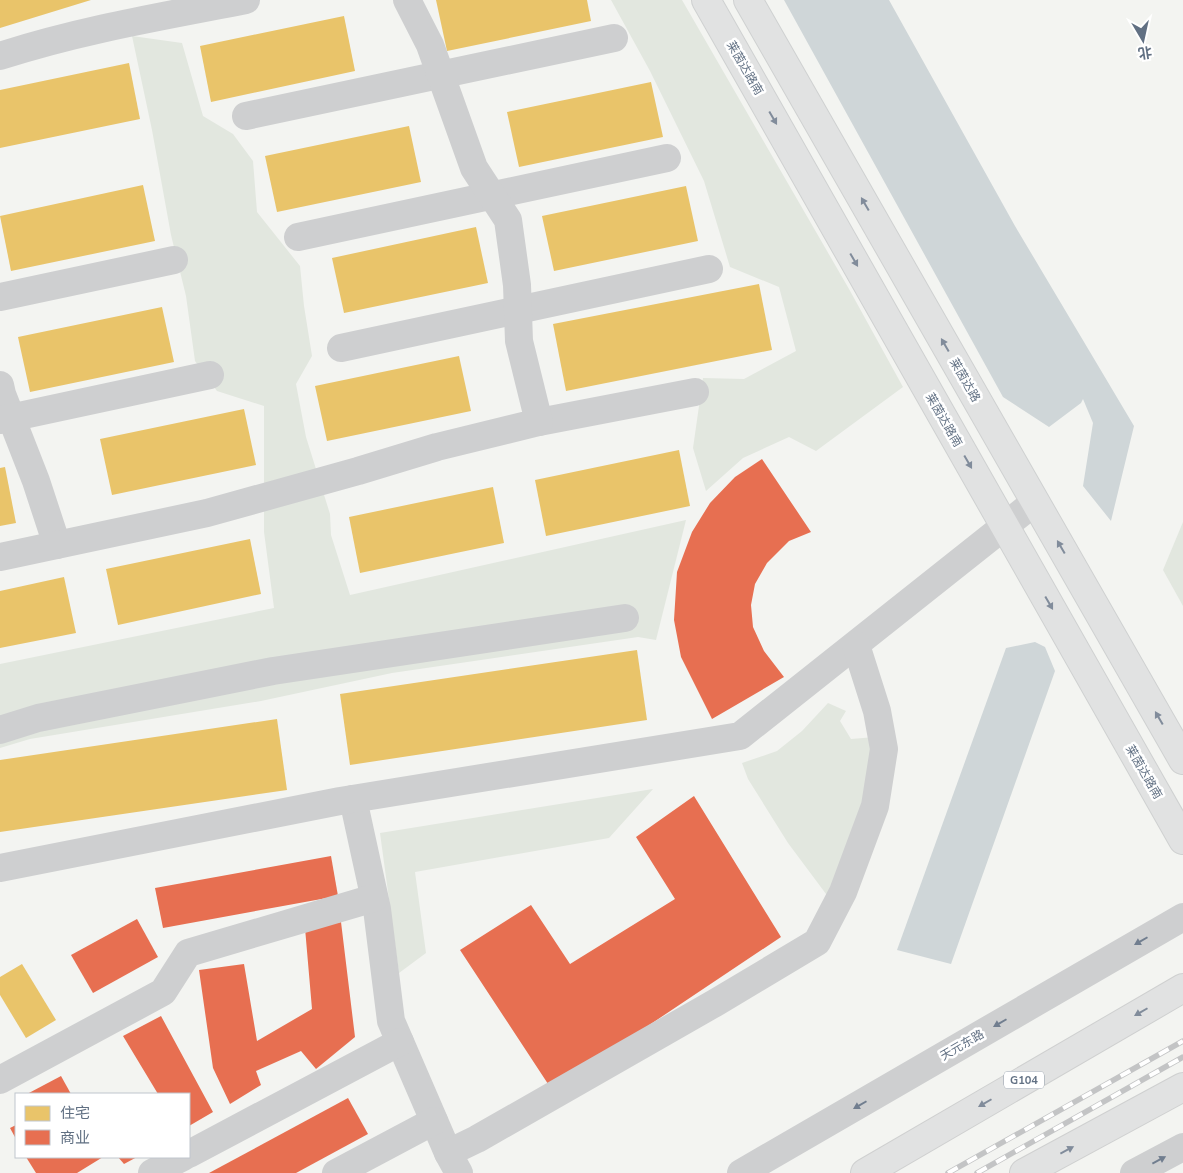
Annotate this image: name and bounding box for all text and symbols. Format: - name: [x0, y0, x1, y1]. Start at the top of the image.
- north arrow: [1118, 15, 1168, 65]
- street label: 莱茵达路南: [723, 38, 767, 98]
- text: 北: [1137, 42, 1153, 63]
- one-way arrow: [769, 112, 778, 125]
- one-way arrow: [860, 197, 869, 210]
- one-way arrow: [849, 253, 858, 266]
- one-way arrow: [941, 338, 950, 351]
- street label: 莱茵达路: [946, 355, 984, 405]
- street label: 莱茵达路南: [922, 390, 966, 450]
- one-way arrow: [964, 455, 973, 468]
- one-way arrow: [1056, 540, 1065, 553]
- one-way arrow: [1044, 597, 1053, 610]
- one-way arrow: [1154, 711, 1163, 725]
- street label: 莱茵达路南: [1122, 742, 1166, 802]
- one-way arrow: [1134, 937, 1147, 946]
- one-way arrow: [1134, 1008, 1147, 1017]
- one-way arrow: [993, 1019, 1008, 1027]
- street label: 天元东路: [937, 1026, 987, 1064]
- road number: G104: [1004, 1072, 1044, 1088]
- legend: [15, 1093, 190, 1158]
- one-way arrow: [979, 1098, 992, 1107]
- one-way arrow: [854, 1100, 867, 1109]
- text: 住宅: [60, 1103, 90, 1123]
- text: 商业: [60, 1128, 90, 1148]
- one-way arrow: [1060, 1146, 1074, 1154]
- one-way arrow: [1151, 1156, 1166, 1164]

